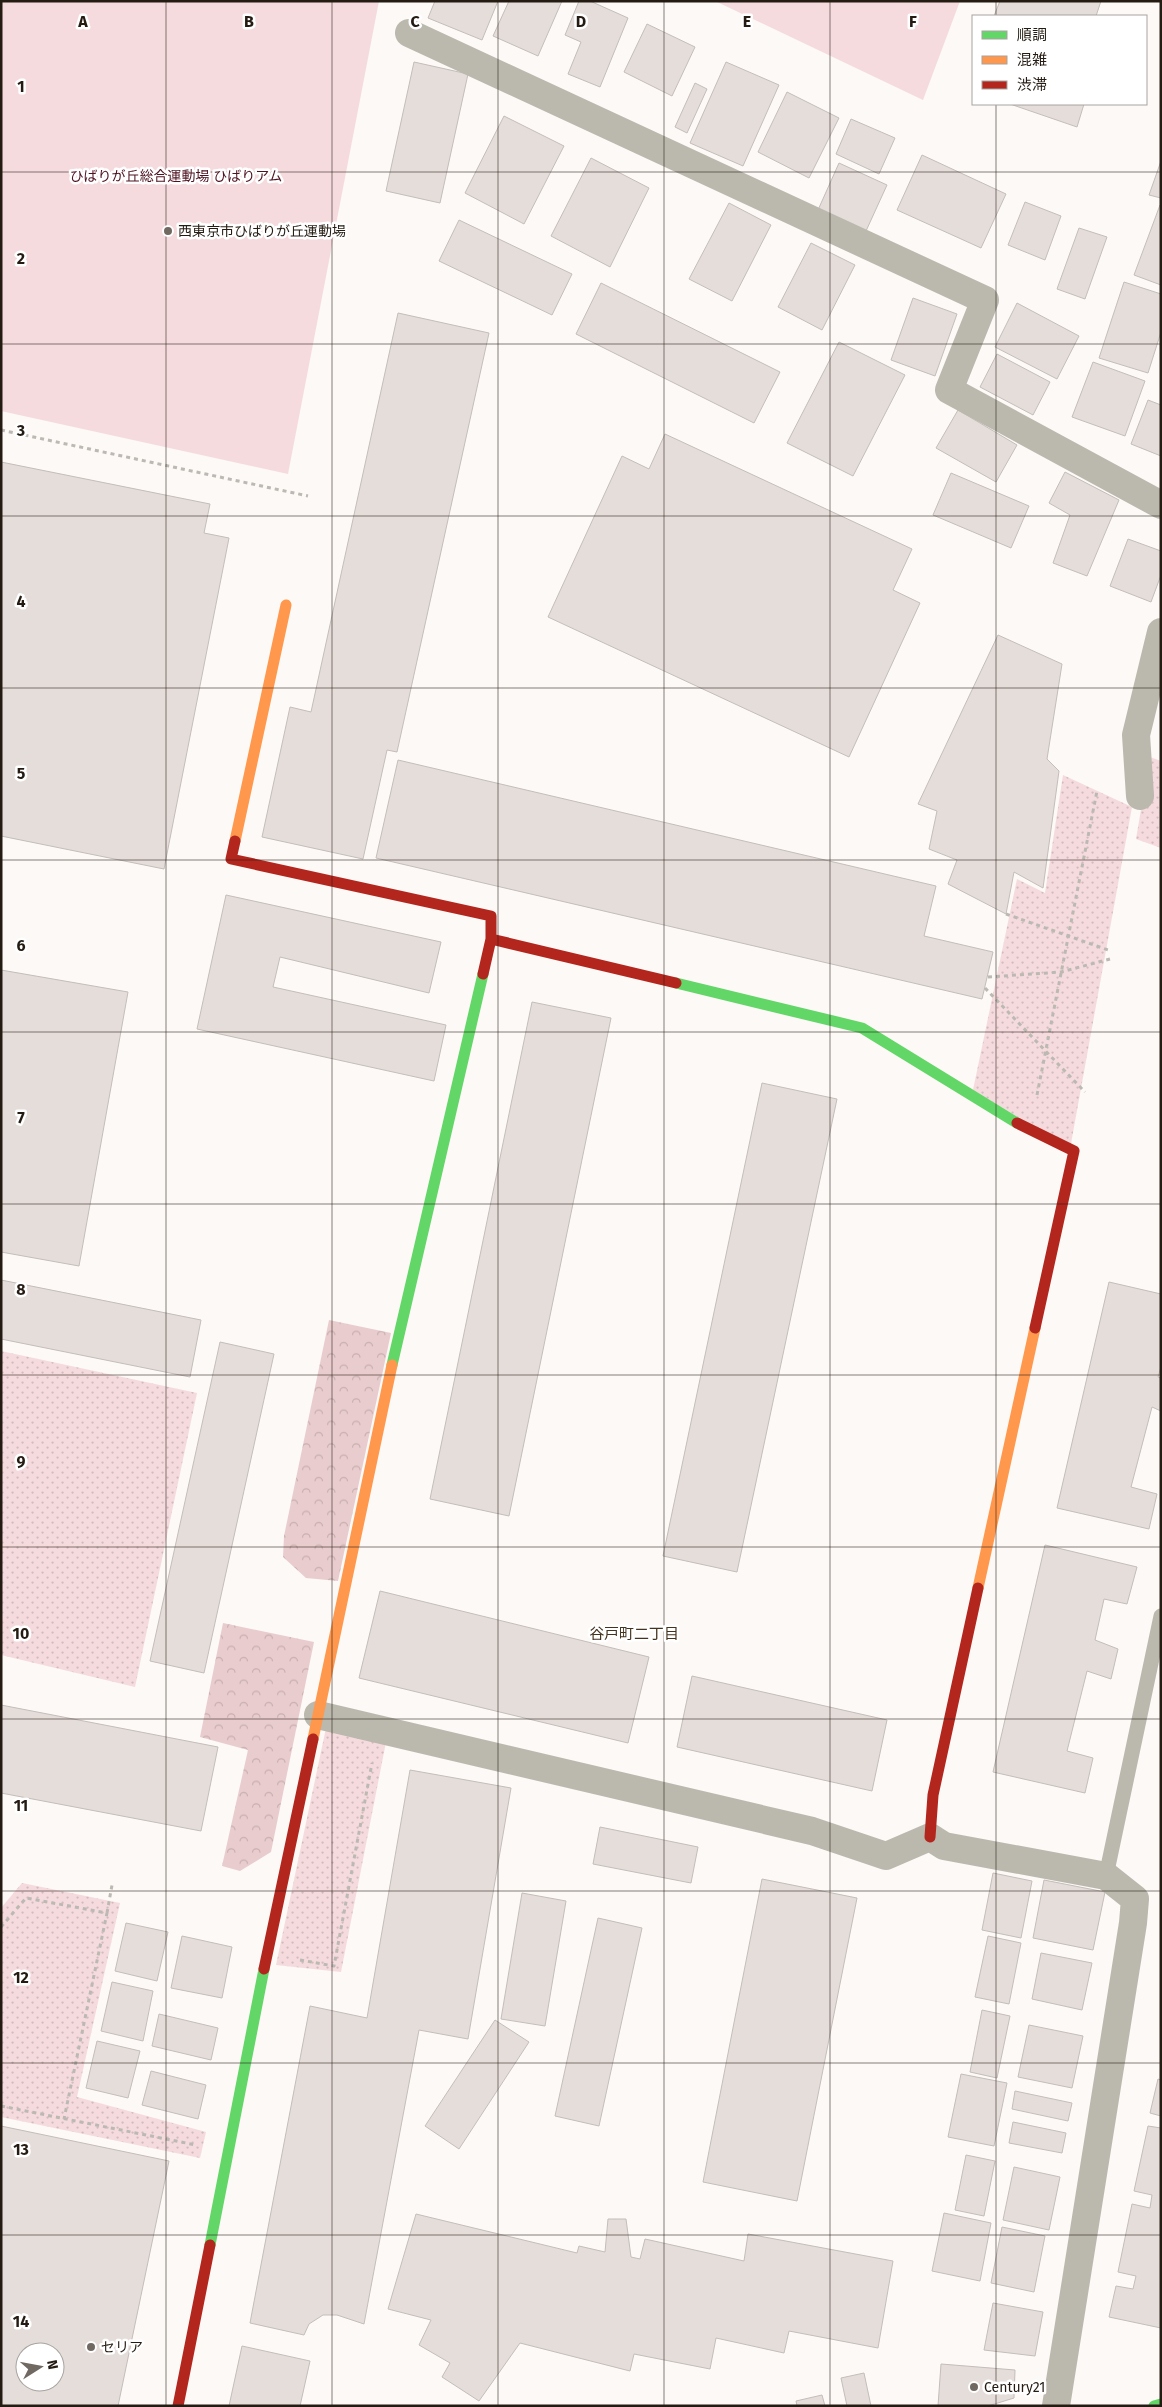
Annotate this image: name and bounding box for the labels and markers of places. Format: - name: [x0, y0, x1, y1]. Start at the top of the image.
- place label: 西東京市ひばりが丘運動場: [178, 223, 346, 240]
- marker: 西東京市ひばりが丘運動場: [162, 225, 174, 237]
- place label: セリア: [101, 2339, 143, 2356]
- marker: セリア: [85, 2341, 97, 2353]
- place label: Century21: [984, 2379, 1045, 2396]
- marker: Century21: [968, 2381, 980, 2393]

